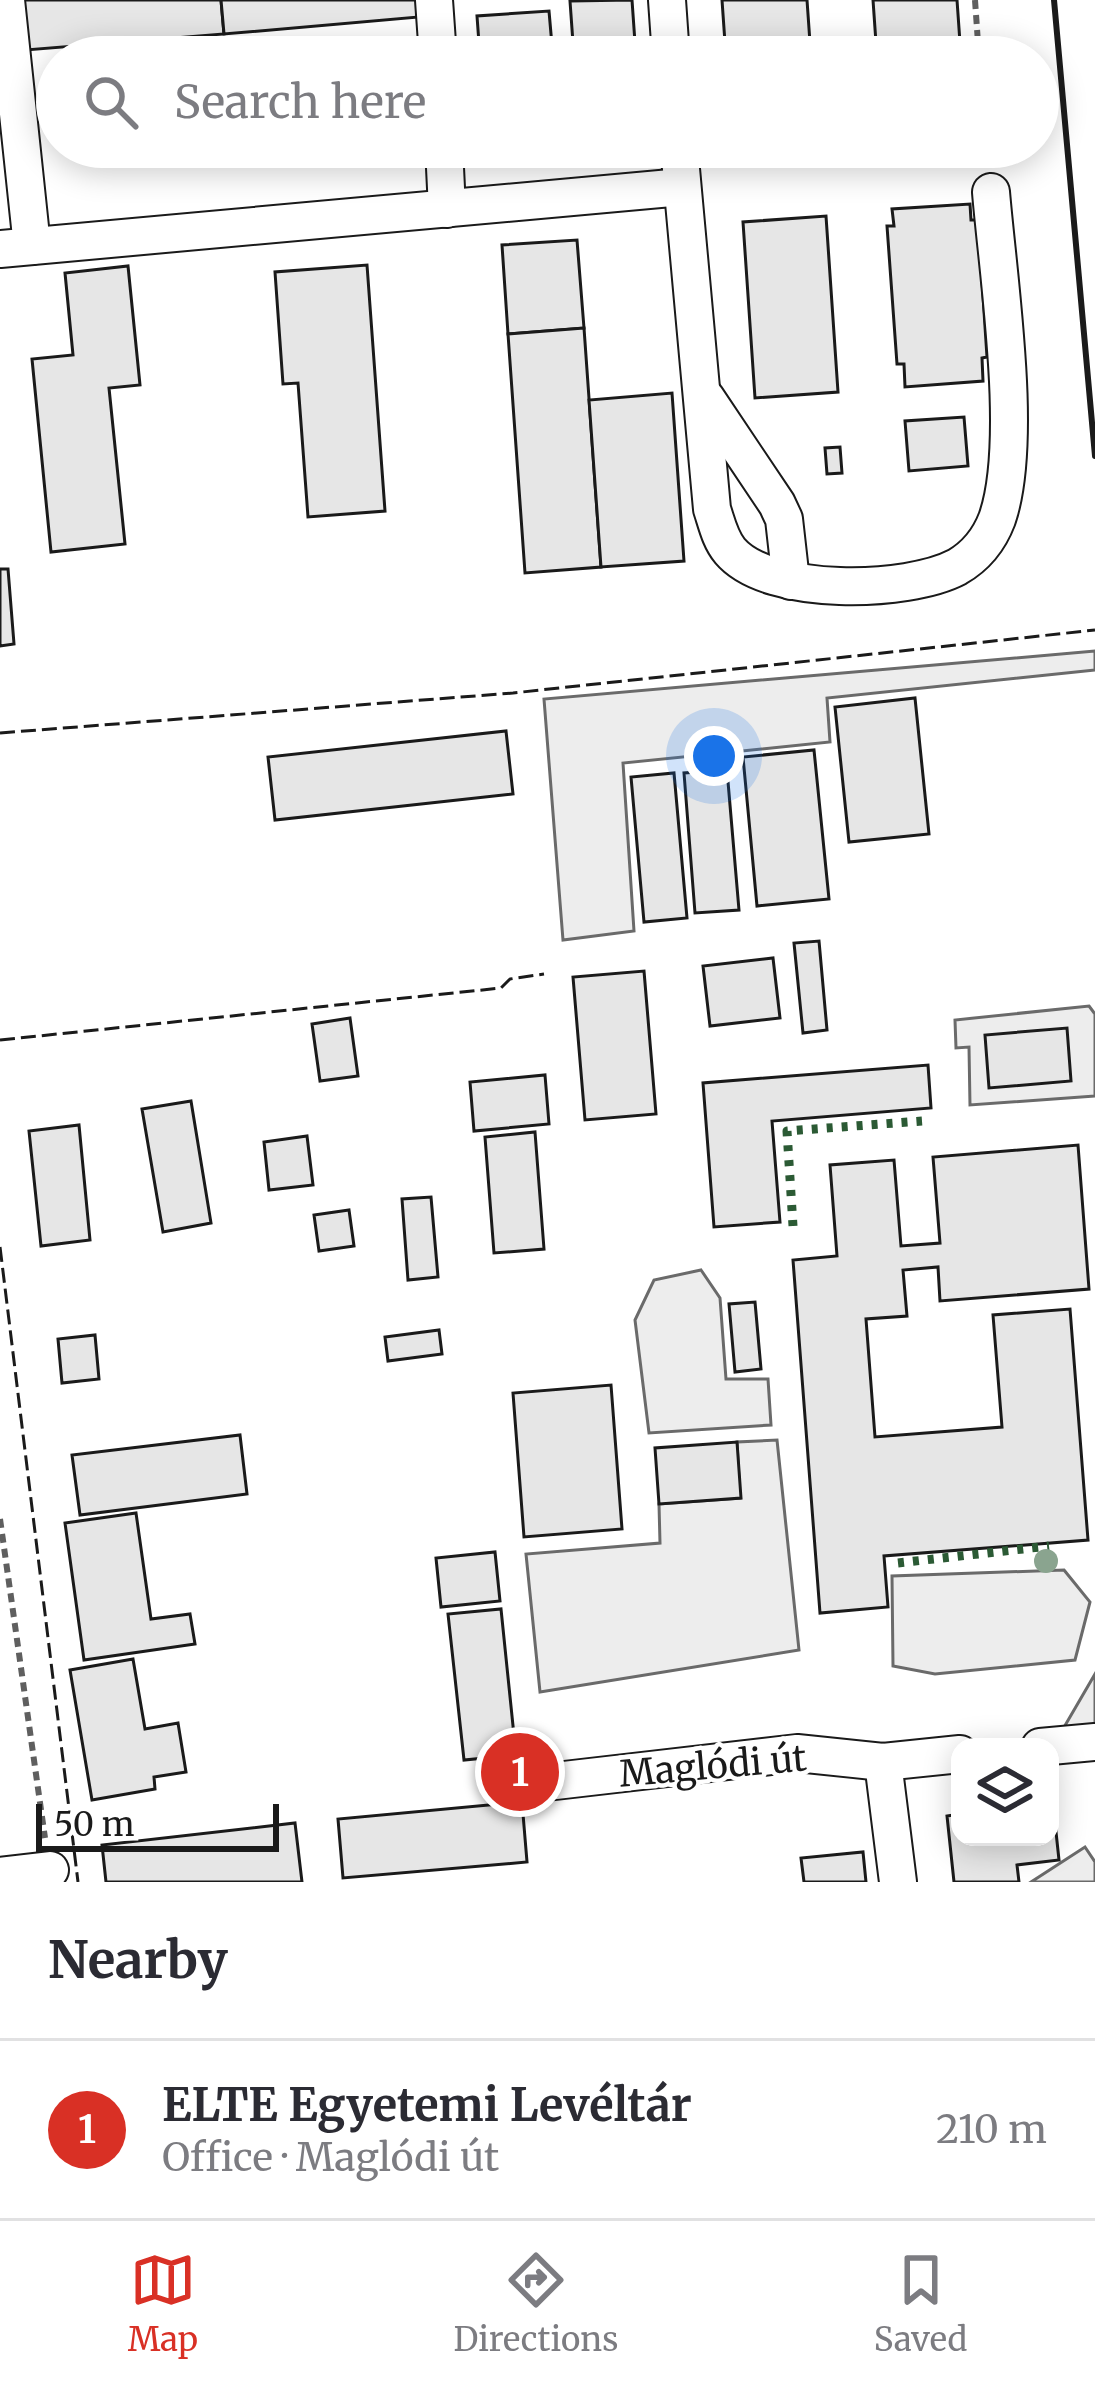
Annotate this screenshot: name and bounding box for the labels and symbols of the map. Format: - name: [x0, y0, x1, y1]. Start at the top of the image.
- your location: [684, 726, 744, 786]
- pin: 1: [481, 1727, 559, 1817]
- street label: Maglódi út: [618, 1735, 808, 1797]
- scale bar: [36, 1798, 279, 1851]

